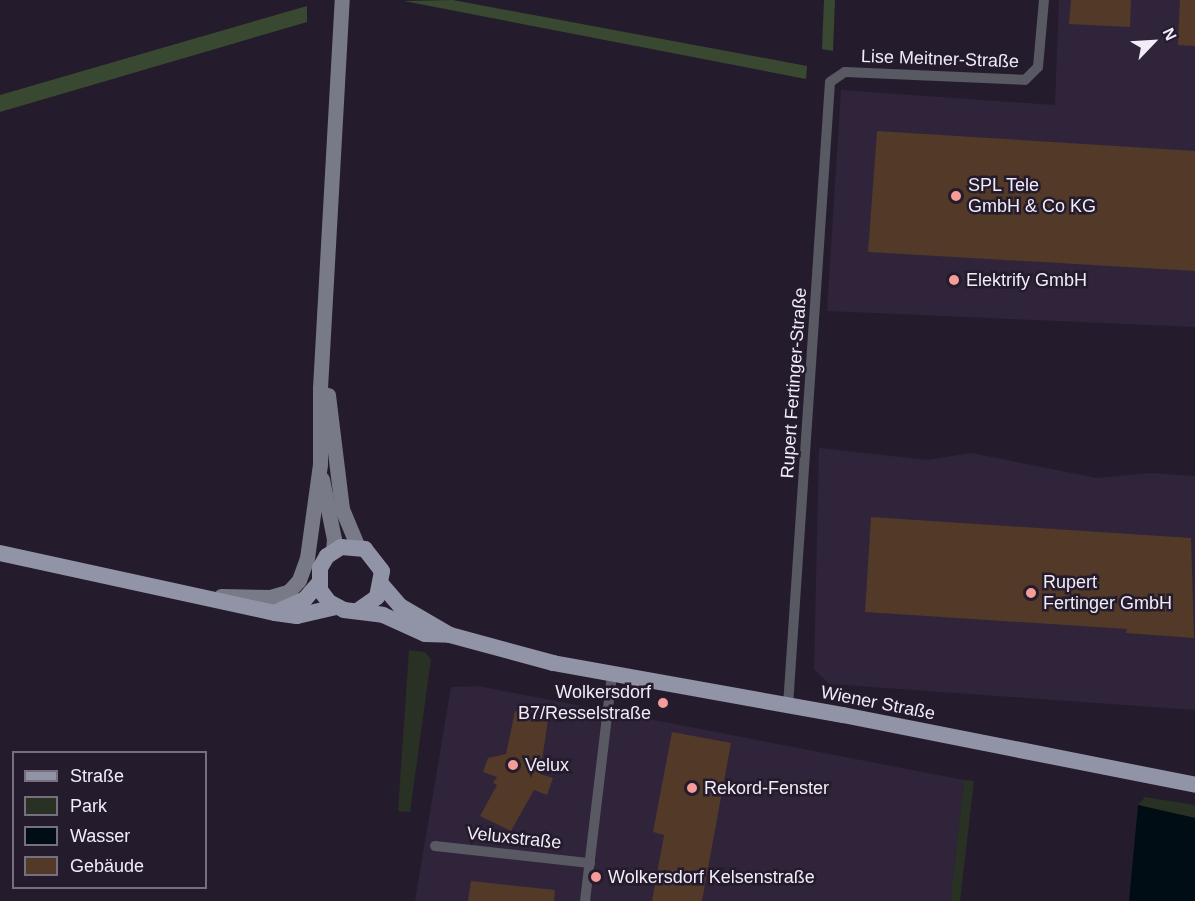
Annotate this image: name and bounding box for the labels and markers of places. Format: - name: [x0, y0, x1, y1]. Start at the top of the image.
- place label: SPL Tele GmbH & Co KG: [968, 175, 1096, 218]
- marker: SPL Tele GmbH & Co KG: [949, 189, 963, 203]
- place label: Elektrify GmbH: [966, 269, 1087, 291]
- marker: Elektrify GmbH: [947, 273, 961, 287]
- place label: Rupert Fertinger GmbH: [1043, 572, 1172, 614]
- marker: Rupert Fertinger GmbH: [1024, 586, 1038, 600]
- place label: Wolkersdorf B7/Resselstraße: [518, 682, 651, 724]
- marker: Wolkersdorf B7/Resselstraße: [656, 696, 670, 710]
- place label: Velux: [525, 754, 569, 776]
- marker: Velux: [506, 758, 520, 772]
- place label: Rekord-Fenster: [704, 777, 829, 799]
- marker: Rekord-Fenster: [685, 781, 699, 795]
- place label: Wolkersdorf Kelsenstraße: [608, 866, 815, 888]
- marker: Wolkersdorf Kelsenstraße: [589, 870, 603, 884]

